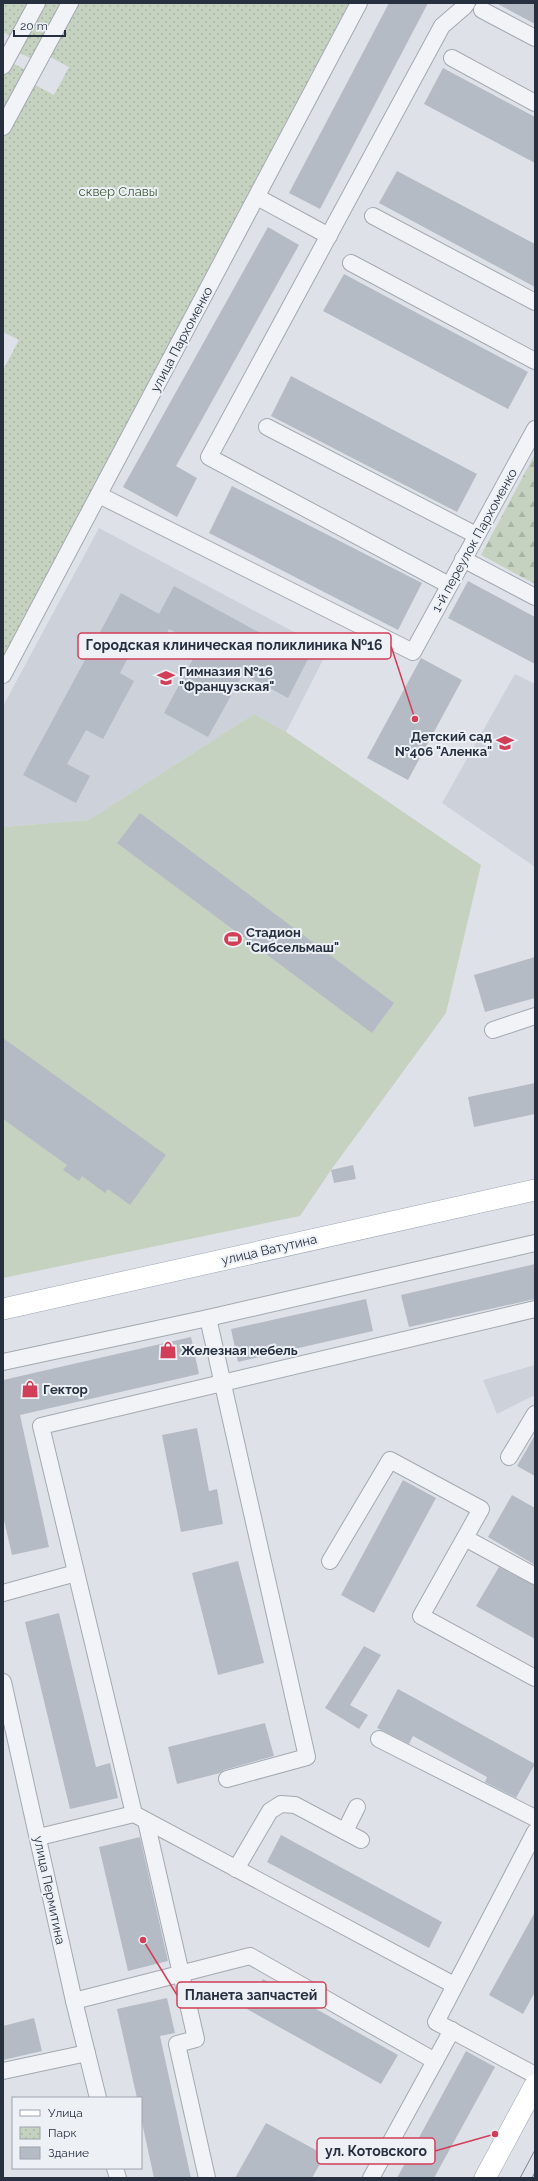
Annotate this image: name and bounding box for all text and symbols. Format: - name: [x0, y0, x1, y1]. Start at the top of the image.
- scale bar: [14, 12, 65, 38]
- text: 20 m: [20, 19, 48, 33]
- park label: сквер Славы: [79, 184, 158, 199]
- street label: улица Пархоменко: [147, 284, 216, 395]
- street label: 1-й переулок Пархоменко: [429, 466, 520, 615]
- callout: Городская клиническая поликлиника №16: [78, 633, 391, 659]
- text: Городская клиническая поликлиника №16: [86, 637, 382, 653]
- place label: Гимназия №16 "Французская": [179, 664, 274, 694]
- school or university icon: Гимназия №16 "Французская": [156, 668, 176, 688]
- place label: Детский сад №406 "Аленка": [395, 729, 492, 759]
- school or university icon: Детский сад №406 "Аленка": [495, 733, 515, 753]
- place label: Стадион "Сибсельмаш": [246, 925, 339, 955]
- sports icon: Стадион "Сибсельмаш": [223, 929, 243, 949]
- street label: улица Ватутина: [220, 1231, 318, 1268]
- shop icon: Железная мебель: [158, 1340, 178, 1360]
- place label: Железная мебель: [181, 1343, 298, 1358]
- shop icon: Гектор: [20, 1379, 40, 1399]
- place label: Гектор: [43, 1382, 88, 1397]
- street label: улица Пермитина: [31, 1835, 68, 1946]
- callout: Планета запчастей: [177, 1982, 326, 2008]
- text: Планета запчастей: [185, 1987, 317, 2003]
- legend: [12, 2097, 142, 2169]
- text: Улица: [48, 2106, 83, 2120]
- text: Парк: [48, 2126, 77, 2140]
- callout: ул. Котовского: [317, 2138, 435, 2164]
- text: ул. Котовского: [325, 2143, 427, 2159]
- text: Здание: [48, 2146, 89, 2160]

